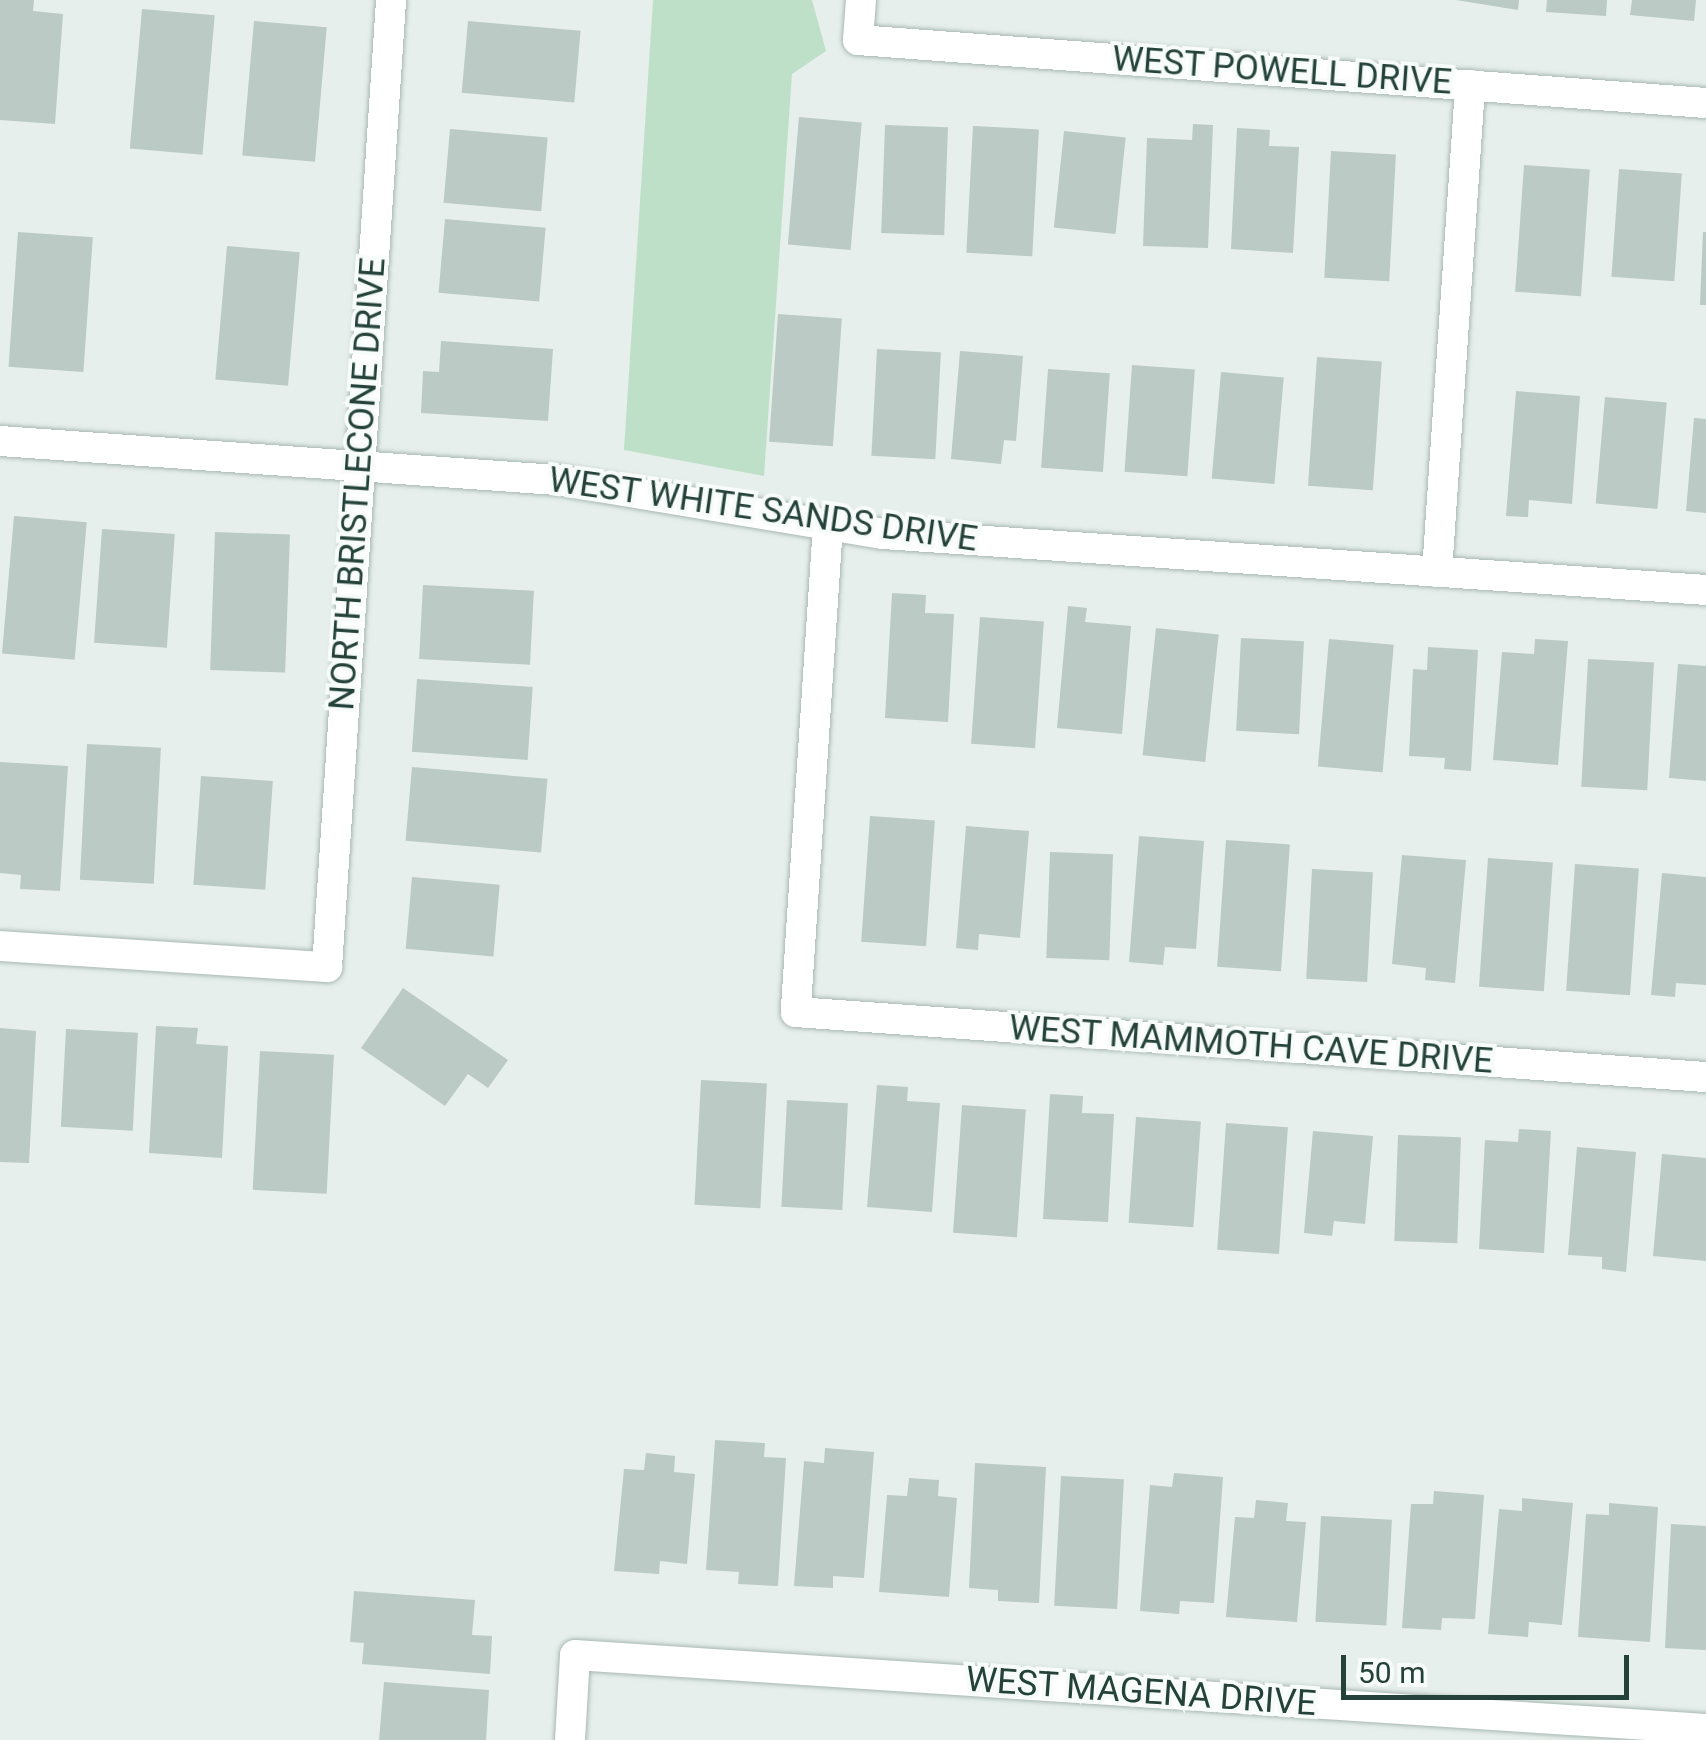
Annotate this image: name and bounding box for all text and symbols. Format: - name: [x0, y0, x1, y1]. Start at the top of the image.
- street label: WEST POWELL DRIVE: [1110, 38, 1454, 104]
- street label: NORTH BRISTLECONE DRIVE: [321, 256, 395, 712]
- street label: WEST WHITE SANDS DRIVE: [546, 459, 980, 561]
- street label: WEST MAMMOTH CAVE DRIVE: [1007, 1007, 1495, 1083]
- scale bar: [1346, 1635, 1634, 1697]
- text: 50 m: [1358, 1655, 1425, 1690]
- street label: WEST MAGENA DRIVE: [964, 1659, 1318, 1725]

